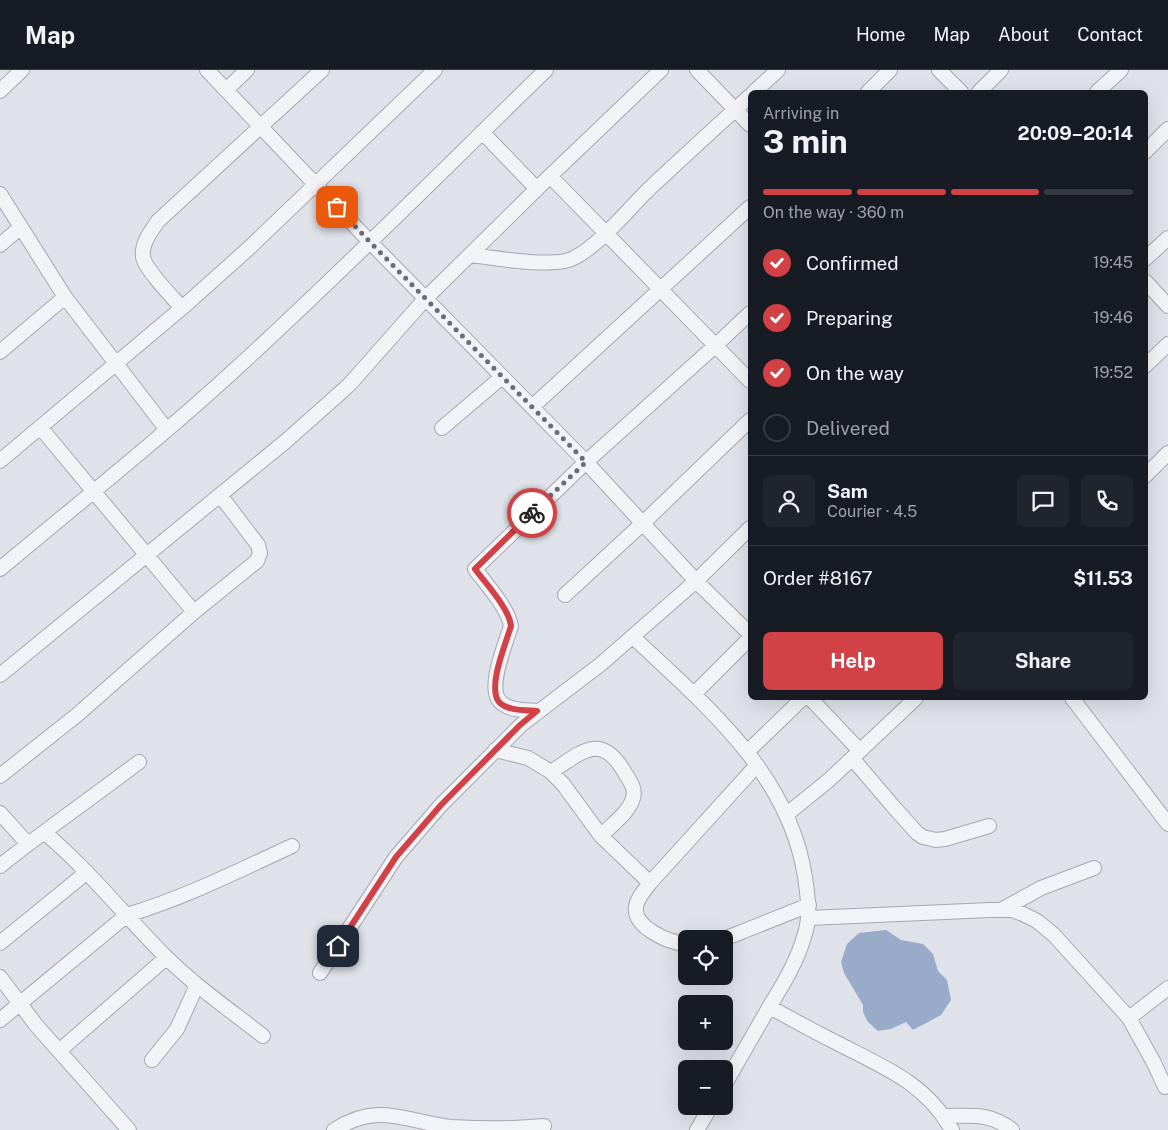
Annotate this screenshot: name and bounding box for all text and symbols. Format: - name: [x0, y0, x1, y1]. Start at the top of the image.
- text: Map: [25, 21, 75, 49]
- text: Home: [856, 24, 906, 45]
- text: Map: [934, 24, 970, 45]
- text: About: [998, 24, 1049, 45]
- text: Contact: [1077, 24, 1143, 45]
- text: Arriving in: [763, 104, 839, 123]
- text: 20:09–20:14: [1018, 122, 1133, 144]
- text: 3 min: [763, 123, 848, 160]
- pin: [316, 186, 358, 228]
- icon: bag: [323, 193, 351, 221]
- text: On the way · 360 m: [763, 203, 904, 222]
- icon: check: [763, 249, 791, 277]
- text: Confirmed: [806, 252, 899, 274]
- text: 19:45: [1093, 253, 1133, 272]
- icon: check: [763, 304, 791, 332]
- text: Preparing: [806, 307, 893, 329]
- text: 19:46: [1093, 308, 1133, 327]
- icon: check: [763, 359, 791, 387]
- text: On the way: [806, 362, 904, 384]
- text: 19:52: [1093, 363, 1133, 382]
- text: Delivered: [806, 417, 890, 439]
- button: person: [763, 475, 815, 527]
- button: chat: [1017, 475, 1069, 527]
- button: phone: [1081, 475, 1133, 527]
- text: Sam: [827, 480, 868, 502]
- courier: [507, 488, 557, 538]
- icon: bike: [518, 499, 546, 527]
- text: Courier · 4.5: [827, 502, 917, 521]
- text: Order #8167: [763, 567, 873, 589]
- text: $11.53: [1073, 567, 1133, 589]
- button: Help: [763, 632, 943, 690]
- button: Share: [953, 632, 1133, 690]
- pin: [317, 925, 359, 967]
- map controls: [678, 930, 733, 1115]
- button: locate: [678, 930, 733, 985]
- icon: home: [324, 932, 352, 960]
- button: +: [678, 995, 733, 1050]
- button: −: [678, 1060, 733, 1115]

